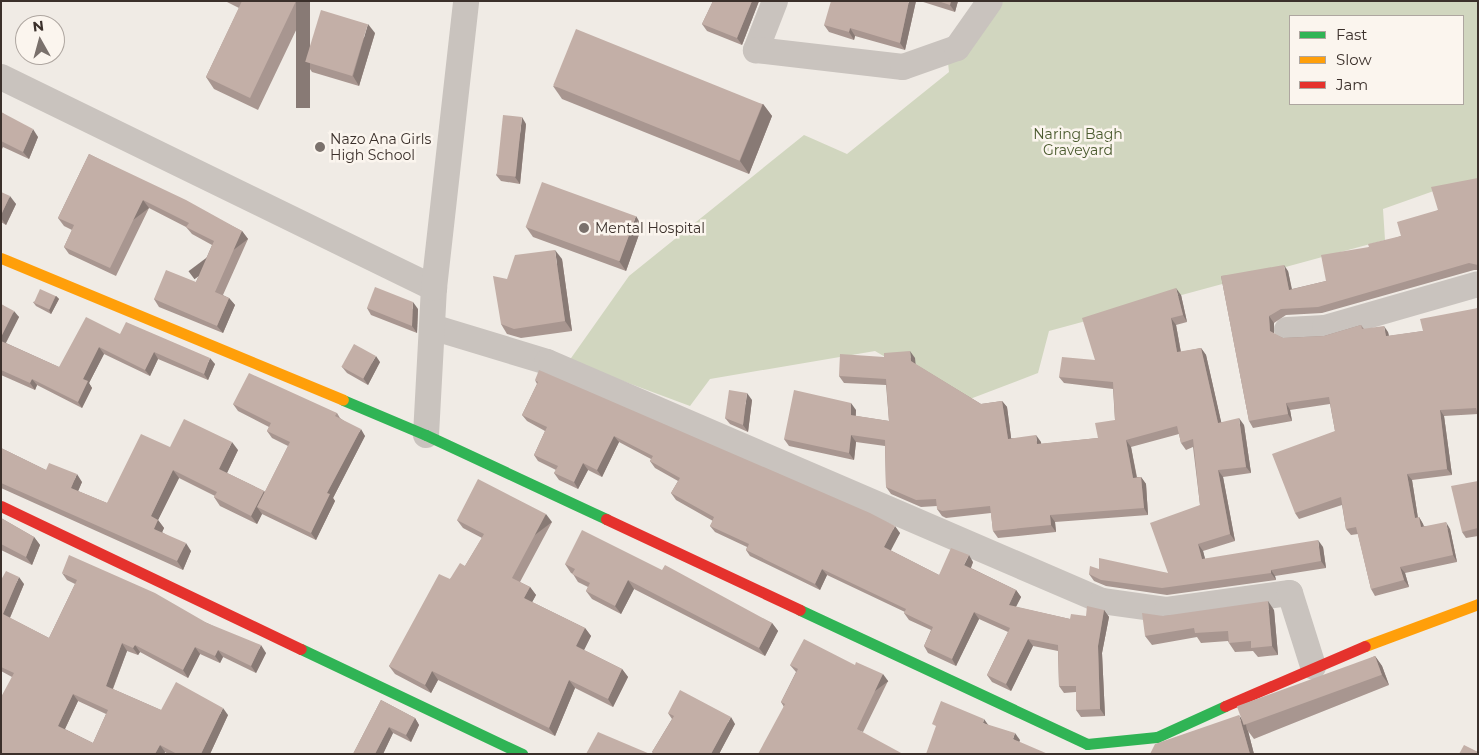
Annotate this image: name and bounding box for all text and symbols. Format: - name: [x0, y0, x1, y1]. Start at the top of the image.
- north arrow: [15, 15, 65, 65]
- legend: [1289, 15, 1464, 105]
- text: N: [32, 16, 45, 36]
- text: Fast: [1336, 25, 1367, 44]
- text: Slow: [1336, 50, 1372, 69]
- text: Jam: [1336, 75, 1368, 94]
- park label: Naring Bagh Graveyard: [1033, 126, 1123, 158]
- place label: Nazo Ana Girls High School: [330, 131, 431, 164]
- marker: Nazo Ana Girls High School: [314, 141, 326, 153]
- place label: Mental Hospital: [595, 220, 705, 236]
- marker: Mental Hospital: [577, 221, 591, 235]

